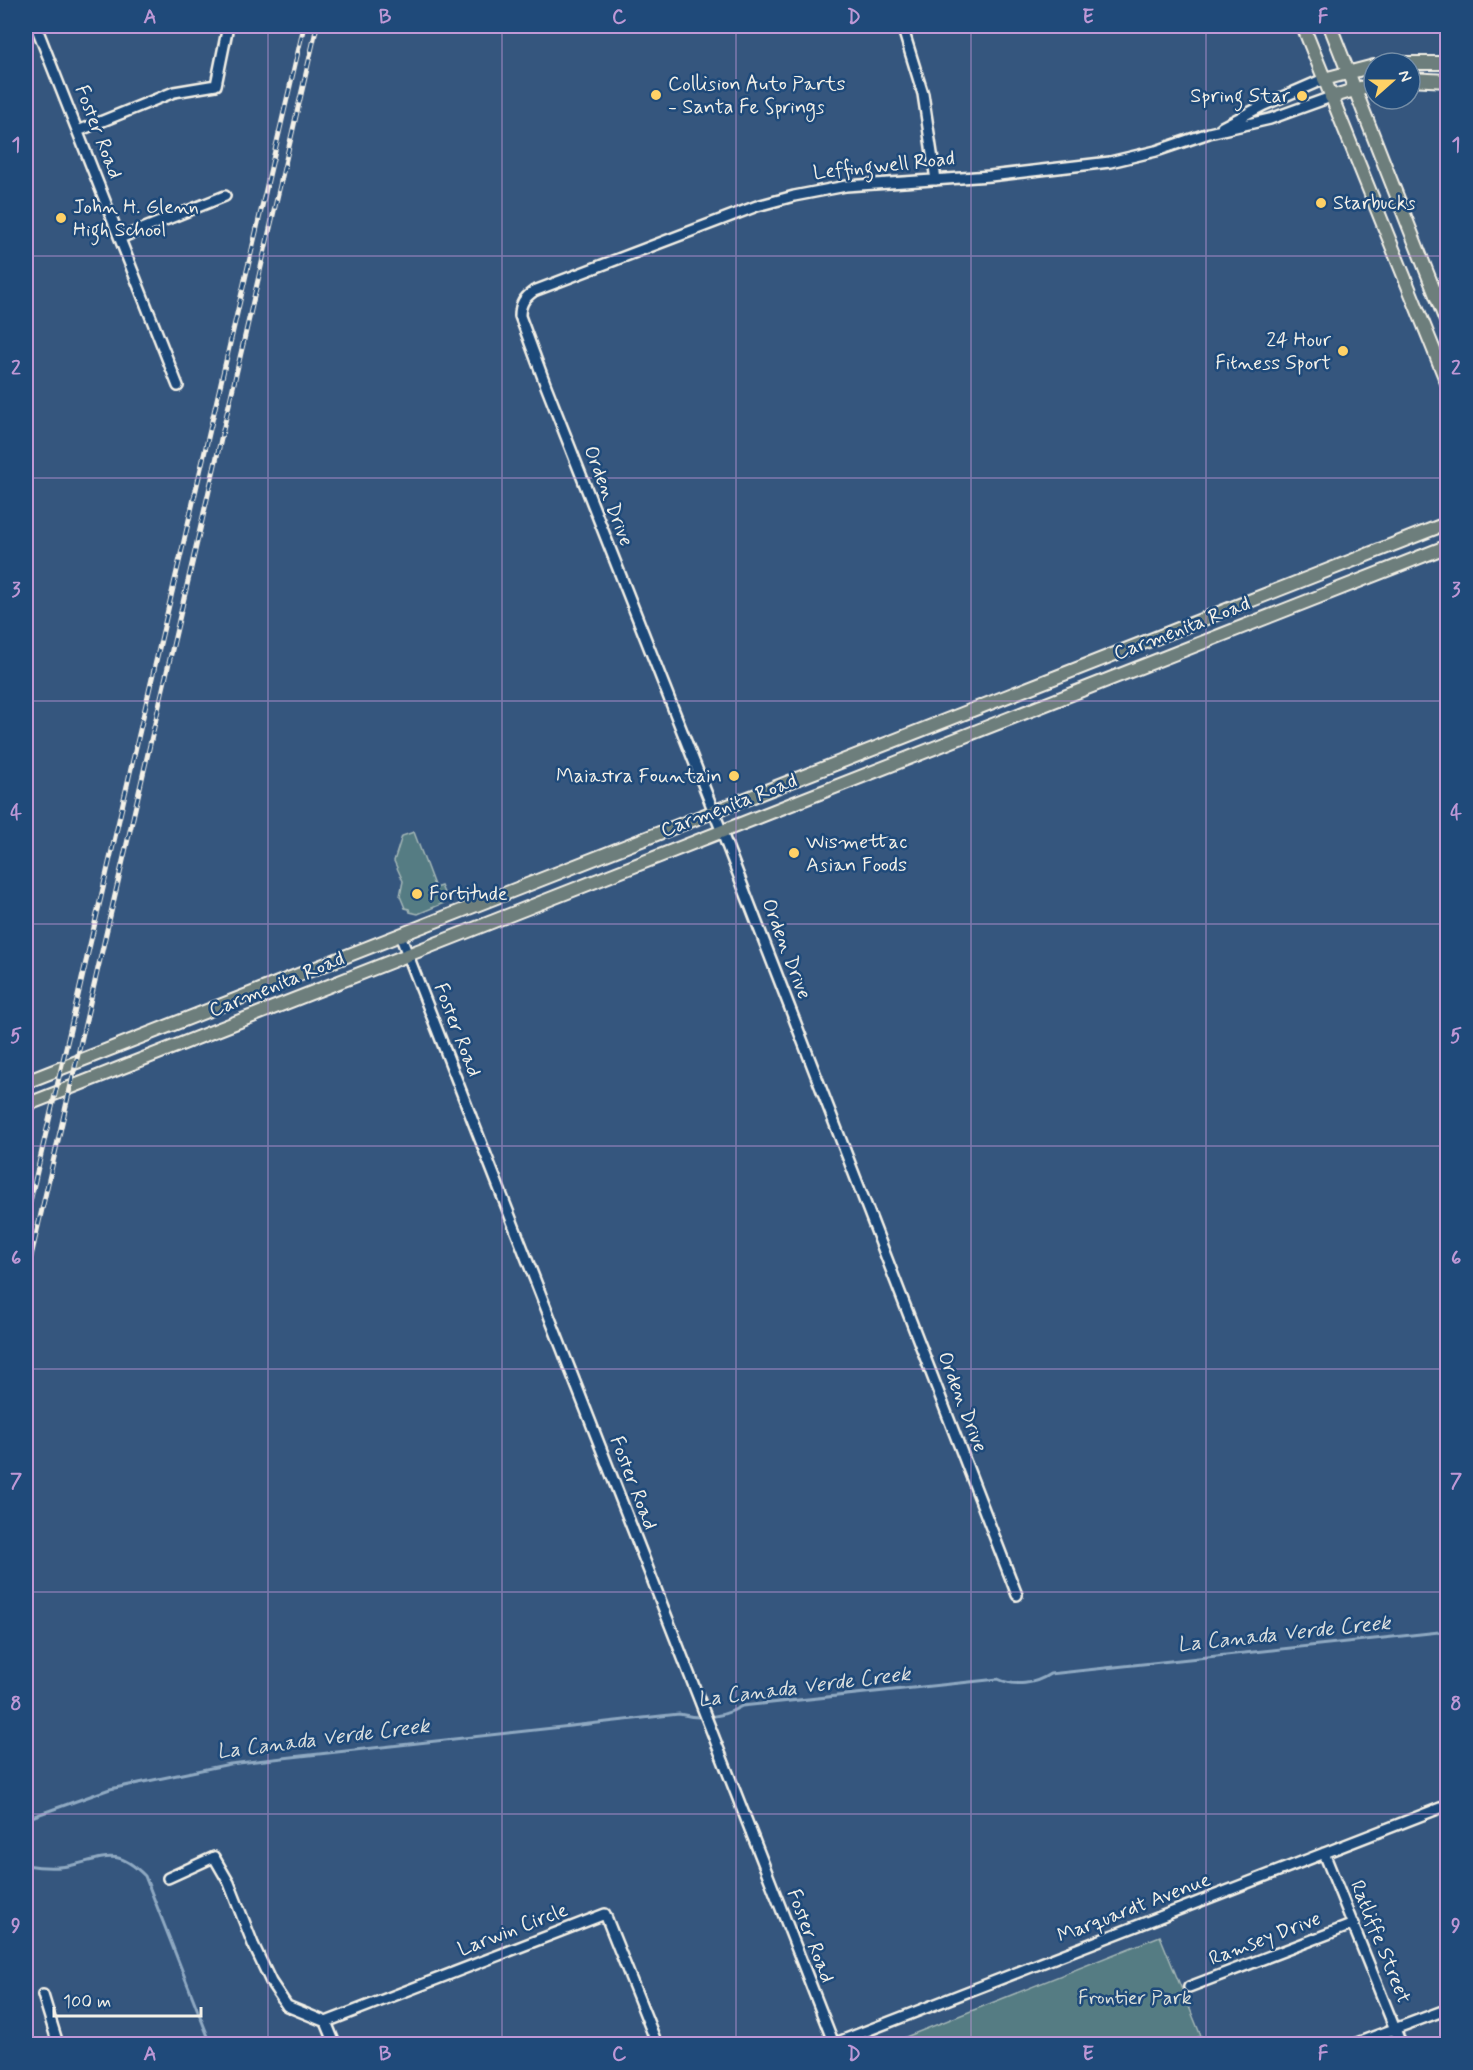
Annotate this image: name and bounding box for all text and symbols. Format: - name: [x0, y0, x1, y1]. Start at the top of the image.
- text: A: [143, 4, 157, 31]
- text: B: [379, 4, 392, 31]
- text: C: [612, 4, 627, 31]
- text: D: [847, 4, 861, 31]
- text: E: [1082, 4, 1094, 31]
- text: F: [1318, 4, 1329, 31]
- north arrow: [1362, 51, 1422, 111]
- text: N: [1393, 67, 1416, 85]
- place label: Collision Auto Parts - Santa Fe Springs: [668, 71, 845, 122]
- street label: Foster Road: [68, 81, 128, 183]
- place label: Spring Star: [1190, 83, 1291, 112]
- marker: Collision Auto Parts - Santa Fe Springs: [649, 88, 663, 102]
- marker: Spring Star: [1295, 89, 1309, 103]
- text: 1: [12, 132, 20, 159]
- text: 1: [1452, 132, 1460, 159]
- street label: Leffingwell Road: [812, 145, 956, 189]
- place label: Starbucks: [1333, 190, 1416, 217]
- place label: John H. Glenn High School: [73, 194, 199, 246]
- marker: Starbucks: [1314, 196, 1328, 210]
- marker: John H. Glenn High School: [54, 211, 68, 225]
- place label: 24 Hour Fitness Sport: [1215, 327, 1332, 377]
- marker: 24 Hour Fitness Sport: [1336, 344, 1350, 358]
- text: 2: [11, 355, 21, 382]
- text: 2: [1451, 355, 1461, 382]
- street label: Orden Drive: [576, 442, 640, 550]
- text: 3: [11, 577, 21, 604]
- text: 3: [1451, 577, 1461, 604]
- street label: Carmenita Road: [1110, 591, 1254, 667]
- place label: Maiastra Fountain: [556, 763, 722, 790]
- street label: Carmenita Road: [657, 768, 801, 844]
- marker: Maiastra Fountain: [727, 769, 741, 783]
- text: 4: [10, 800, 22, 827]
- text: 4: [1450, 800, 1462, 827]
- place label: Wismettac Asian Foods: [806, 829, 907, 879]
- marker: Wismettac Asian Foods: [787, 846, 801, 860]
- place label: Fortitude: [429, 881, 508, 908]
- marker: Fortitude: [410, 887, 424, 901]
- street label: Orden Drive: [754, 895, 818, 1003]
- street label: Carmenita Road: [205, 946, 349, 1024]
- street label: Foster Road: [427, 979, 487, 1081]
- text: 5: [10, 1023, 22, 1050]
- text: 5: [1450, 1023, 1462, 1050]
- text: 6: [11, 1245, 21, 1272]
- text: 6: [1451, 1245, 1461, 1272]
- street label: Orden Drive: [930, 1348, 994, 1456]
- street label: Foster Road: [603, 1432, 663, 1534]
- text: 7: [10, 1468, 22, 1495]
- text: 7: [1450, 1468, 1462, 1495]
- water label: La Canada Verde Creek: [1176, 1609, 1393, 1659]
- water label: La Canada Verde Creek: [696, 1660, 913, 1714]
- text: 8: [10, 1691, 22, 1718]
- text: 8: [1450, 1691, 1462, 1718]
- water label: La Canada Verde Creek: [215, 1712, 432, 1766]
- street label: Marquardt Avenue: [1054, 1866, 1215, 1950]
- street label: Ratliffe Street: [1343, 1876, 1417, 2008]
- street label: Foster Road: [780, 1885, 840, 1987]
- street label: Larwin Circle: [454, 1897, 572, 1963]
- street label: Ramsey Drive: [1205, 1905, 1325, 1973]
- text: 9: [11, 1913, 21, 1940]
- text: 9: [1451, 1913, 1461, 1940]
- scale bar: [54, 1980, 201, 2018]
- park label: Frontier Park: [1078, 1985, 1192, 2012]
- text: 100 m: [63, 1990, 111, 2014]
- text: A: [143, 2041, 157, 2068]
- text: B: [379, 2041, 392, 2068]
- text: C: [612, 2041, 627, 2068]
- text: D: [847, 2041, 861, 2068]
- text: E: [1082, 2041, 1094, 2068]
- text: F: [1318, 2041, 1329, 2068]

